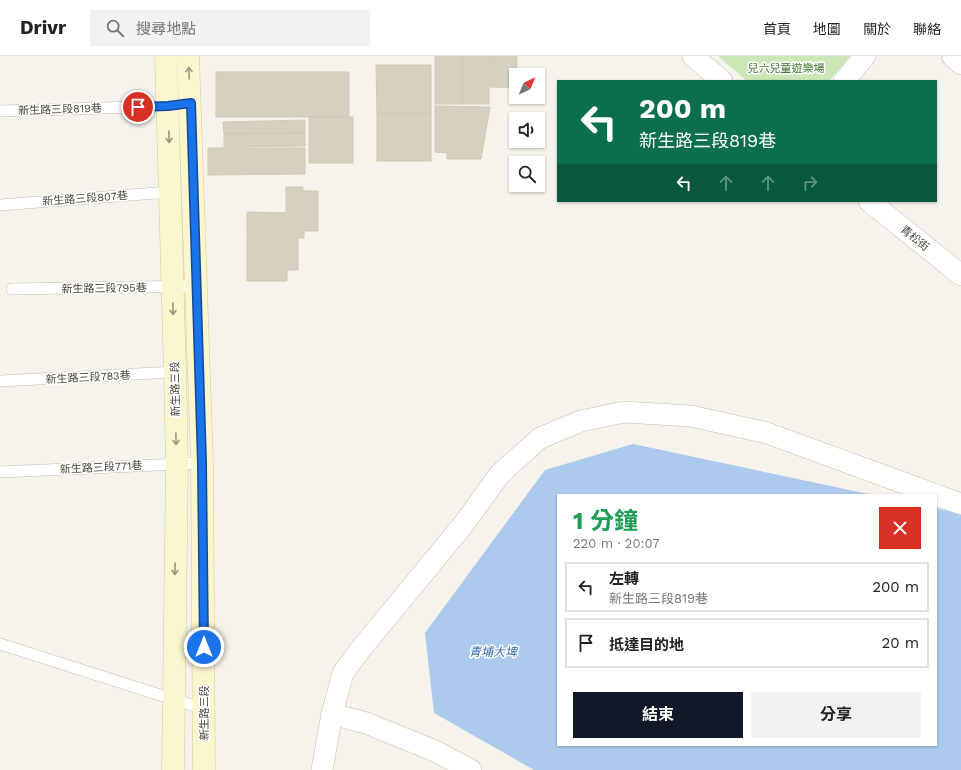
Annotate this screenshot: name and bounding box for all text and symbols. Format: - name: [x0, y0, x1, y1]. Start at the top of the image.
- search box: [90, 10, 370, 46]
- text: Drivr: [20, 16, 66, 39]
- icon: search: [104, 17, 126, 39]
- text: 搜尋地點: [136, 20, 196, 38]
- text: 首頁: [763, 21, 791, 37]
- text: 地圖: [813, 21, 841, 37]
- text: 關於: [863, 21, 891, 37]
- text: 聯絡: [913, 21, 941, 37]
- park label: 兒六兒童遊樂場: [748, 62, 825, 75]
- one-way arrow: [186, 67, 193, 80]
- north arrow: [509, 68, 545, 104]
- map controls: [509, 68, 545, 192]
- pin: [121, 90, 155, 124]
- text: 200 m: [639, 92, 726, 125]
- icon: arrive: [127, 96, 149, 118]
- icon: left: [573, 96, 625, 148]
- street label: 新生路三段819巷: [18, 102, 102, 117]
- button: sound: [509, 112, 545, 148]
- one-way arrow: [165, 130, 173, 143]
- text: 新生路三段819巷: [639, 130, 776, 151]
- button: search: [509, 156, 545, 192]
- icon: left: [673, 172, 695, 194]
- icon: ahead: [715, 172, 737, 194]
- icon: ahead: [757, 172, 779, 194]
- icon: right: [799, 172, 821, 194]
- street label: 新生路三段807巷: [42, 189, 128, 208]
- street label: 青松街: [898, 223, 932, 254]
- street label: 新生路三段795巷: [61, 281, 147, 296]
- one-way arrow: [170, 302, 177, 315]
- street label: 新生路三段: [169, 361, 182, 417]
- street label: 新生路三段783巷: [45, 369, 131, 386]
- one-way arrow: [172, 432, 180, 445]
- street label: 新生路三段771巷: [59, 459, 143, 476]
- text: 1 分鐘: [573, 507, 638, 535]
- button: close: [879, 507, 921, 549]
- text: 220 m · 20:07: [573, 536, 660, 551]
- one-way arrow: [172, 562, 179, 575]
- text: 左轉: [609, 570, 639, 588]
- icon: left: [575, 576, 597, 598]
- text: 200 m: [872, 578, 919, 596]
- text: 新生路三段819巷: [609, 591, 708, 606]
- position arrow: [183, 626, 225, 668]
- icon: arrive: [575, 632, 597, 654]
- text: 20 m: [882, 634, 919, 652]
- text: 抵達目的地: [609, 636, 684, 654]
- water label: 青埔大埤: [469, 645, 519, 659]
- street label: 新生路三段: [198, 686, 211, 741]
- button: 結束: [573, 692, 743, 738]
- button: 分享: [751, 692, 921, 738]

